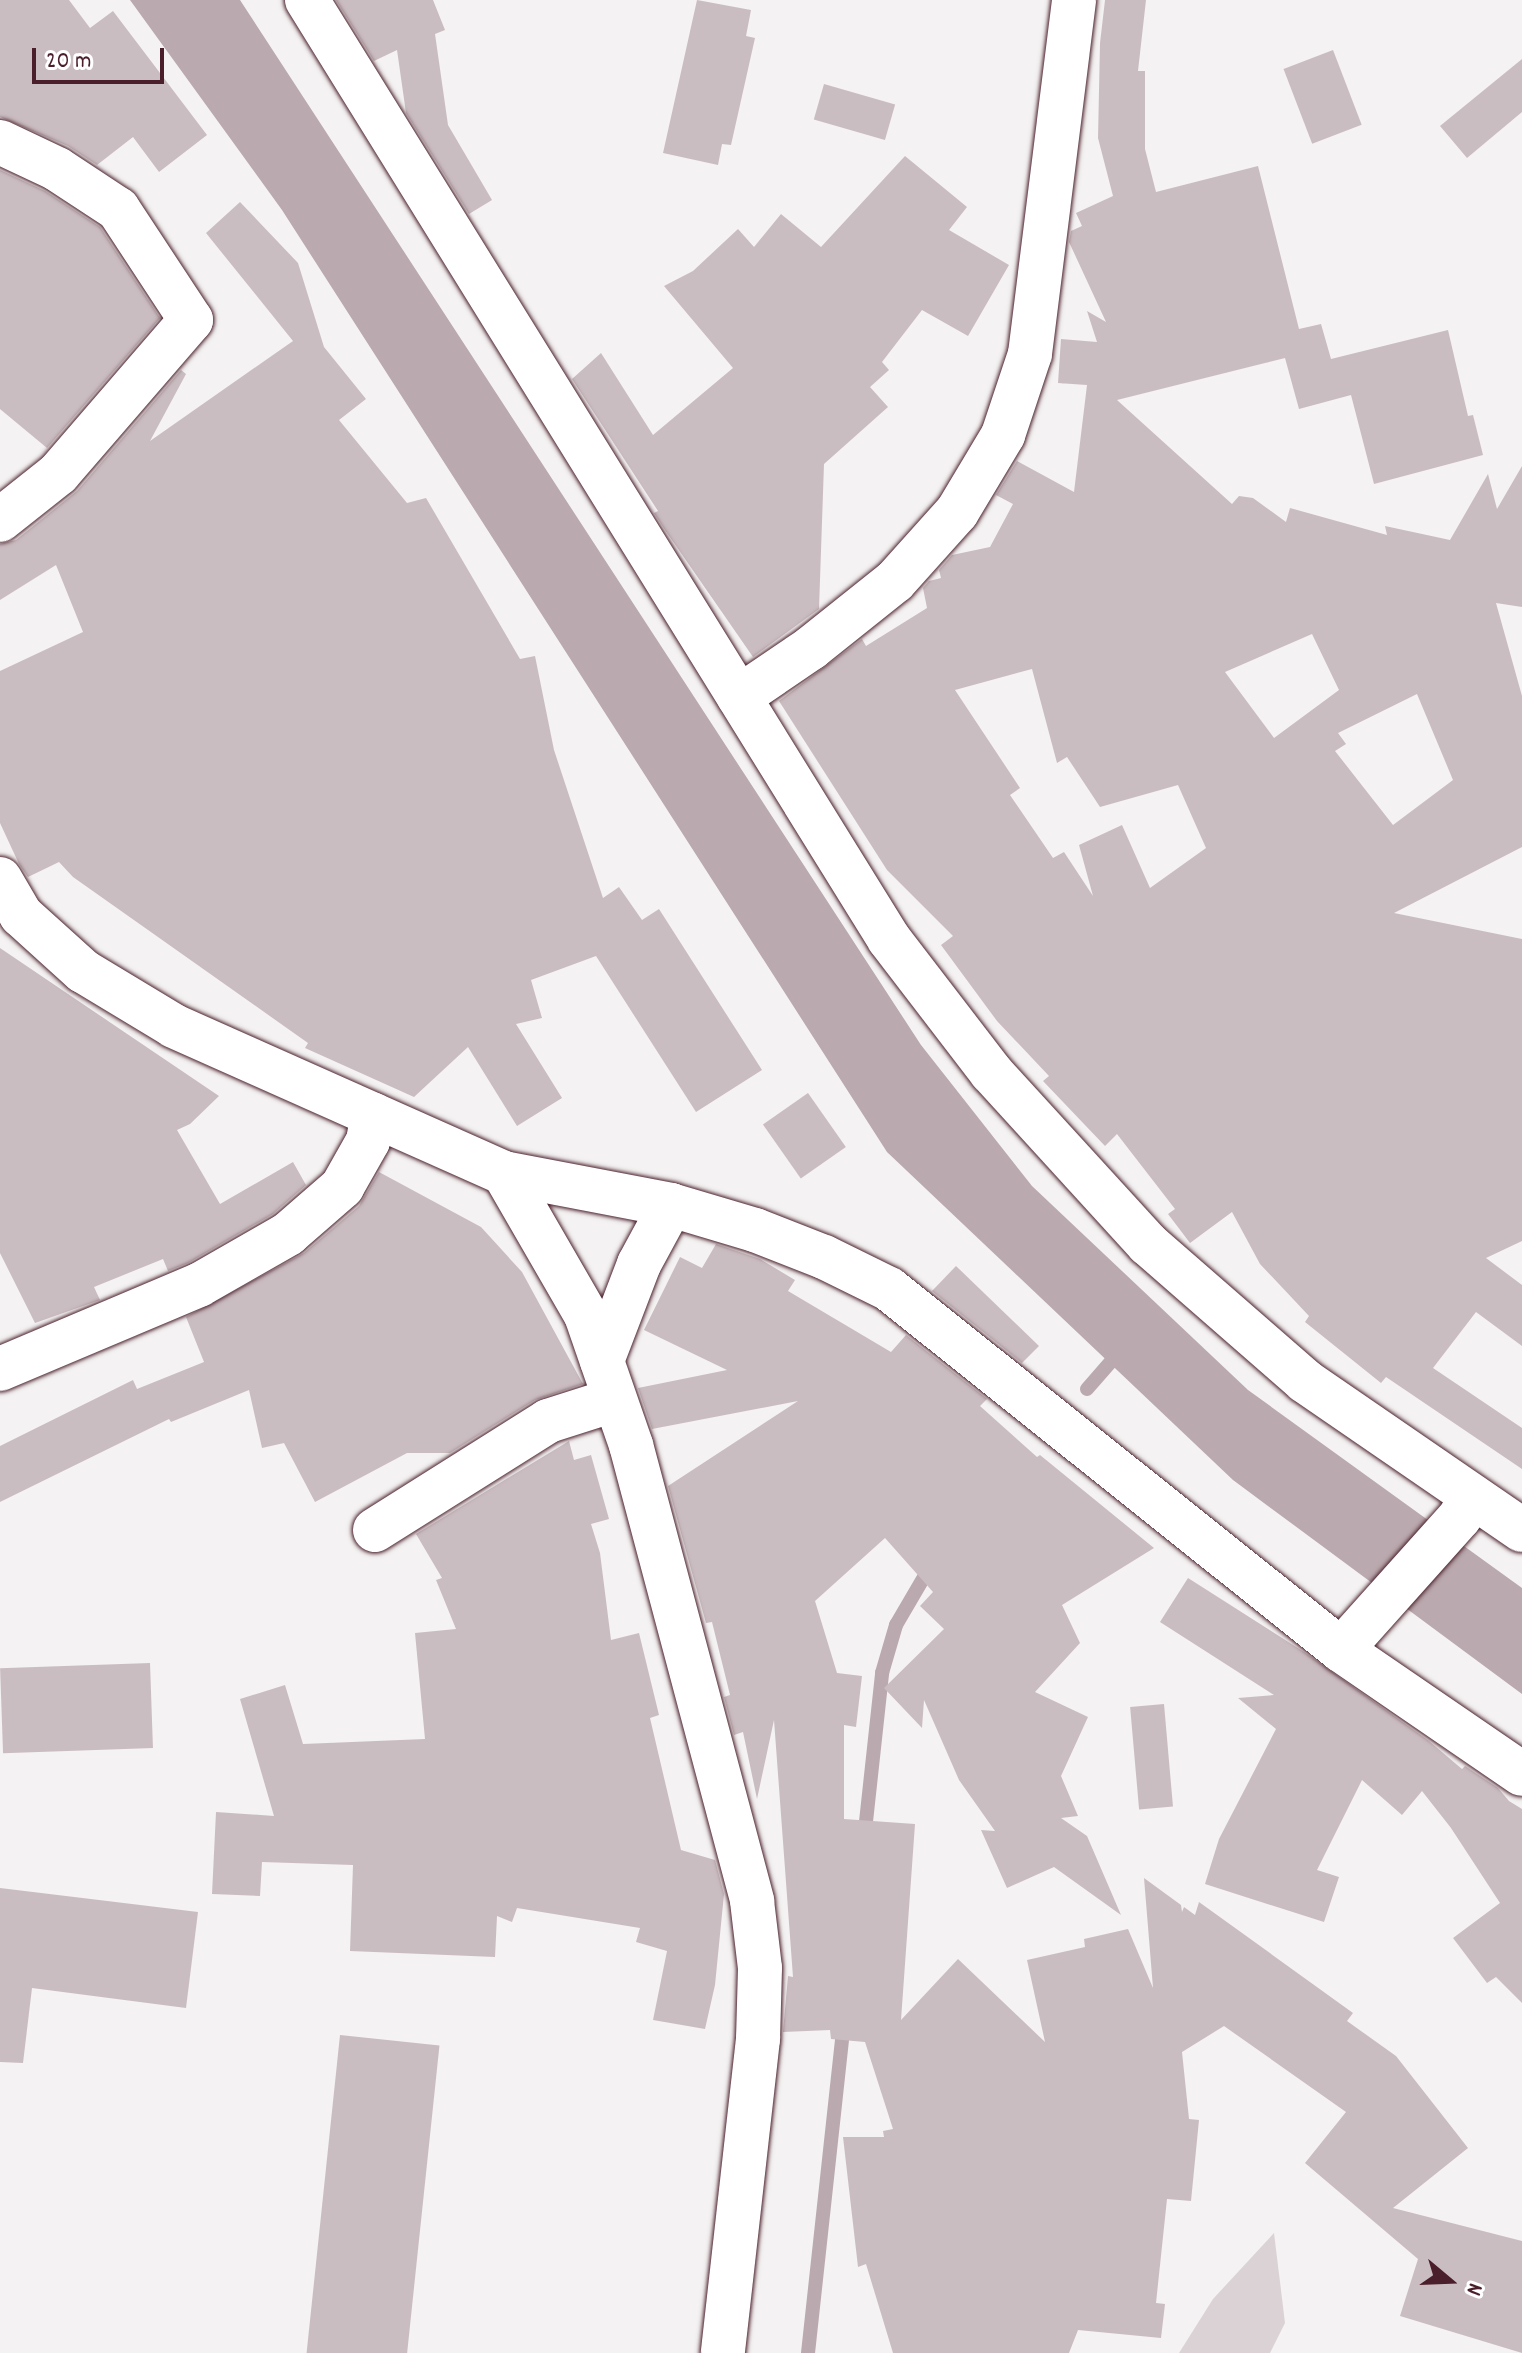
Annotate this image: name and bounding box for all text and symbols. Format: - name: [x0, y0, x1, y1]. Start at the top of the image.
- scale bar: [36, 32, 168, 82]
- text: 20 m: [46, 45, 92, 79]
- north arrow: [1410, 2241, 1490, 2321]
- text: N: [1457, 2279, 1490, 2299]

